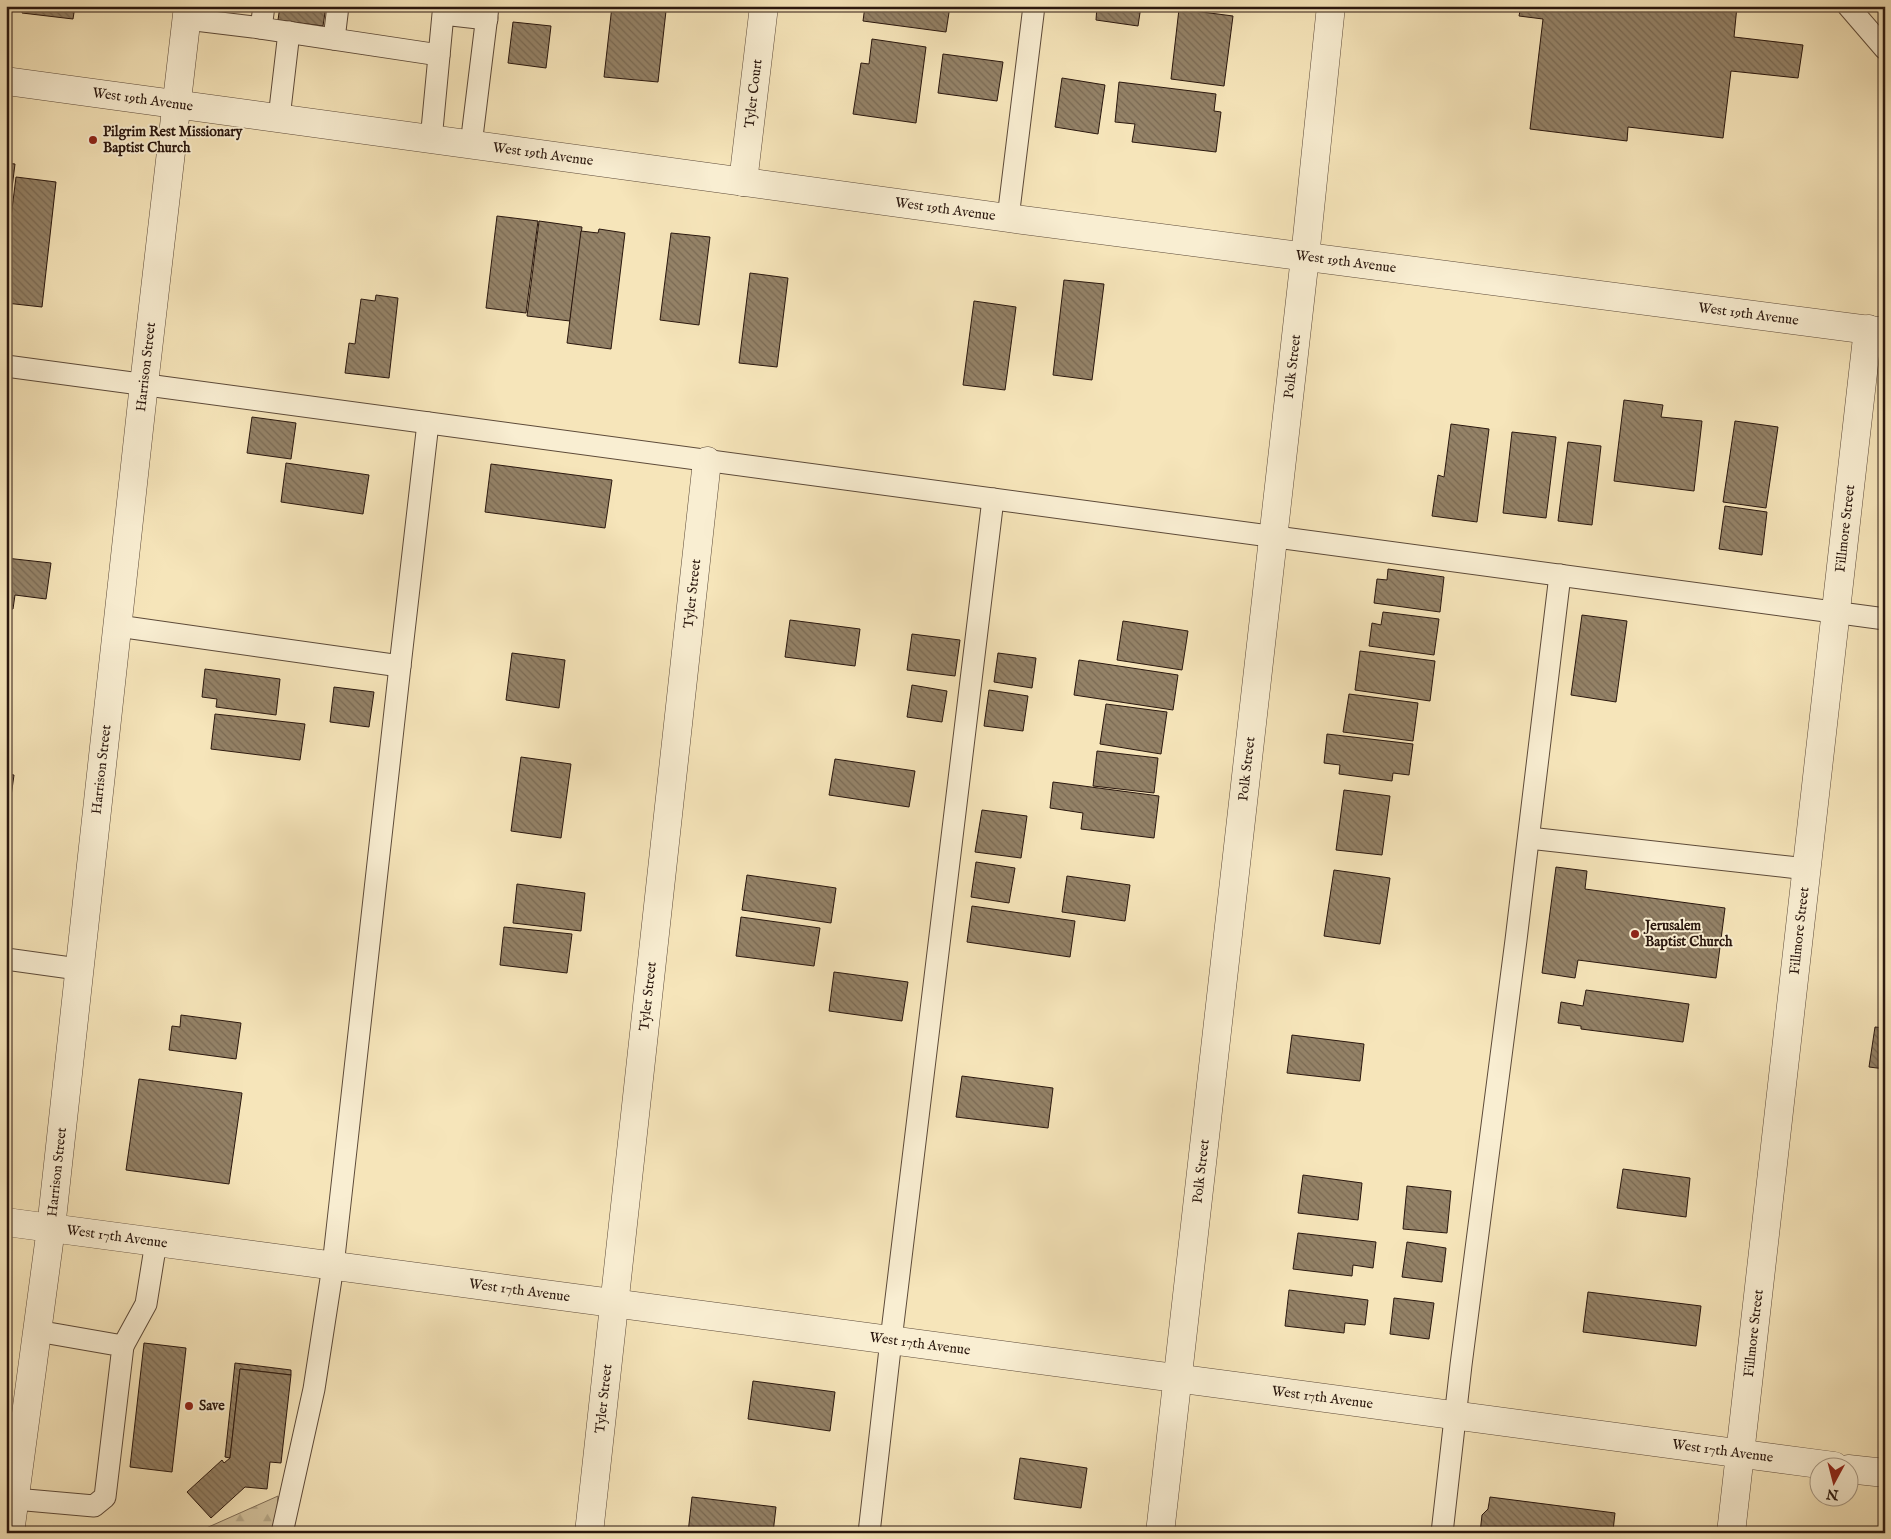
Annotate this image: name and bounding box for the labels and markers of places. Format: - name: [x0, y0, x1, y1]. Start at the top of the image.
- place label: Pilgrim Rest Missionary Baptist Church: [103, 123, 243, 157]
- marker: Pilgrim Rest Missionary Baptist Church: [87, 134, 99, 146]
- place label: Jerusalem Baptist Church: [1643, 917, 1733, 951]
- marker: Jerusalem Baptist Church: [1629, 928, 1641, 940]
- place label: Save: [199, 1397, 225, 1415]
- marker: Save: [183, 1400, 195, 1412]

